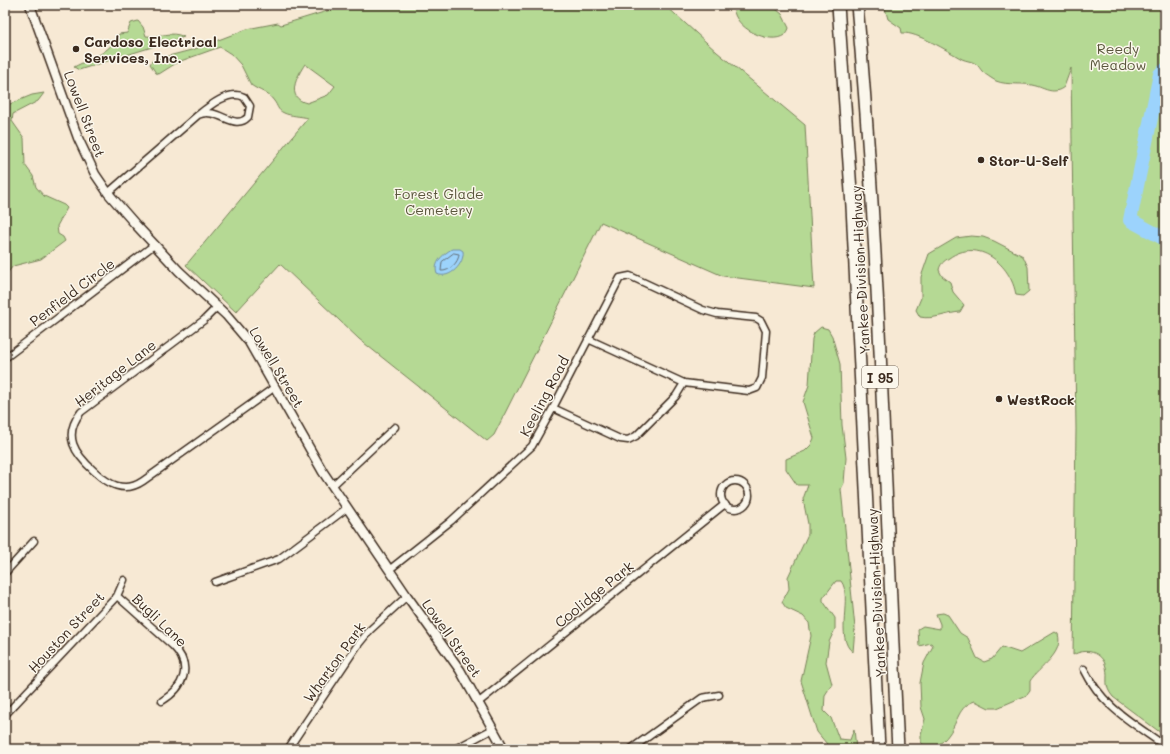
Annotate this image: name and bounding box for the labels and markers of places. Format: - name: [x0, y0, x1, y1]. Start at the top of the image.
- place label: Cardoso Electrical Services, Inc.: [84, 32, 217, 67]
- marker: Cardoso Electrical Services, Inc.: [71, 44, 81, 54]
- place label: Stor-U-Self: [989, 151, 1069, 170]
- marker: Stor-U-Self: [976, 155, 986, 165]
- place label: WestRock: [1007, 390, 1075, 409]
- marker: WestRock: [994, 394, 1004, 404]

